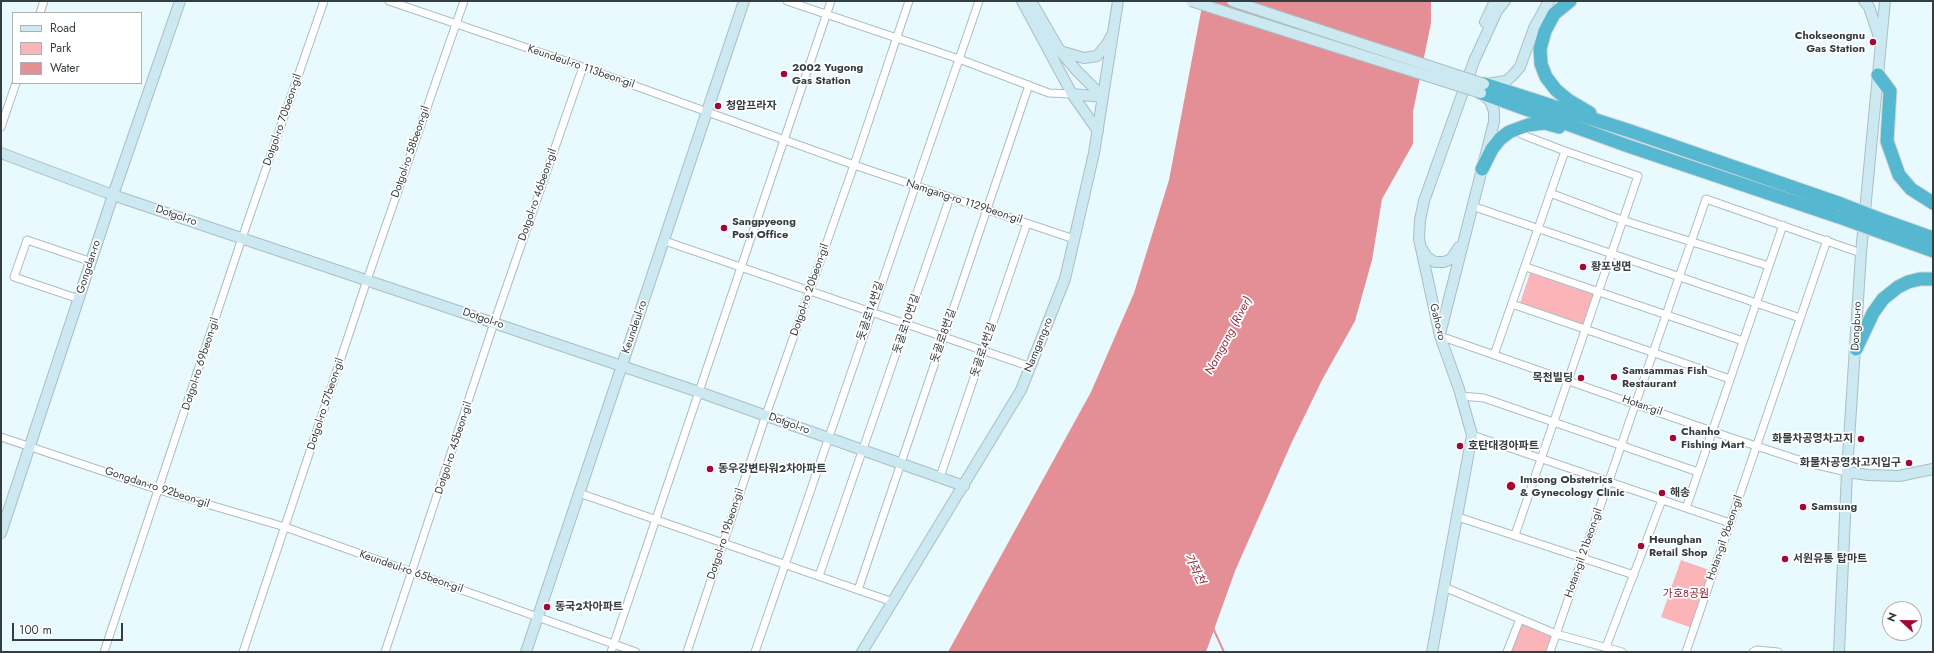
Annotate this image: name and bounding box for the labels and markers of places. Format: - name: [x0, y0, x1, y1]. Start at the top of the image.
- place label: Chokseongnu Gas Station: [1795, 29, 1865, 55]
- marker: Chokseongnu Gas Station: [1868, 37, 1878, 47]
- place label: 2002 Yugong Gas Station: [792, 61, 863, 87]
- marker: 2002 Yugong Gas Station: [779, 69, 789, 79]
- place label: 청암프라자: [726, 99, 777, 113]
- marker: 청암프라자: [713, 101, 723, 111]
- place label: Sangpyeong Post Office: [732, 215, 796, 241]
- marker: Sangpyeong Post Office: [719, 223, 729, 233]
- place label: 황포냉면: [1591, 260, 1631, 274]
- marker: 황포냉면: [1578, 262, 1588, 272]
- place label: Samsammas Fish Restaurant: [1622, 364, 1707, 390]
- place label: 목천빌딩: [1533, 371, 1573, 385]
- marker: Samsammas Fish Restaurant: [1609, 372, 1619, 382]
- marker: 목천빌딩: [1576, 373, 1586, 383]
- place label: Chanho Fishing Mart: [1681, 425, 1745, 451]
- place label: 화물차공영차고지: [1772, 432, 1853, 446]
- marker: Chanho Fishing Mart: [1668, 433, 1678, 443]
- marker: 화물차공영차고지: [1856, 434, 1866, 444]
- place label: 호탄대경아파트: [1468, 439, 1539, 453]
- marker: 호탄대경아파트: [1455, 441, 1465, 451]
- place label: 화물차공영차고지입구: [1800, 456, 1901, 470]
- marker: 화물차공영차고지입구: [1904, 458, 1914, 468]
- place label: 동우강변타워2차아파트: [718, 462, 826, 476]
- marker: 동우강변타워2차아파트: [705, 464, 715, 474]
- place label: Imsong Obstetrics & Gynecology Clinic: [1520, 473, 1625, 499]
- marker: Imsong Obstetrics & Gynecology Clinic: [1505, 480, 1517, 492]
- place label: 해송: [1670, 486, 1690, 500]
- marker: 해송: [1657, 488, 1667, 498]
- place label: Samsung: [1811, 500, 1857, 514]
- marker: Samsung: [1798, 502, 1808, 512]
- place label: Heunghan Retail Shop: [1649, 533, 1708, 559]
- marker: Heunghan Retail Shop: [1636, 541, 1646, 551]
- place label: 서원유통 탑마트: [1793, 552, 1867, 566]
- marker: 서원유통 탑마트: [1780, 554, 1790, 564]
- place label: 동국2차아파트: [555, 600, 623, 614]
- marker: 동국2차아파트: [542, 602, 552, 612]

